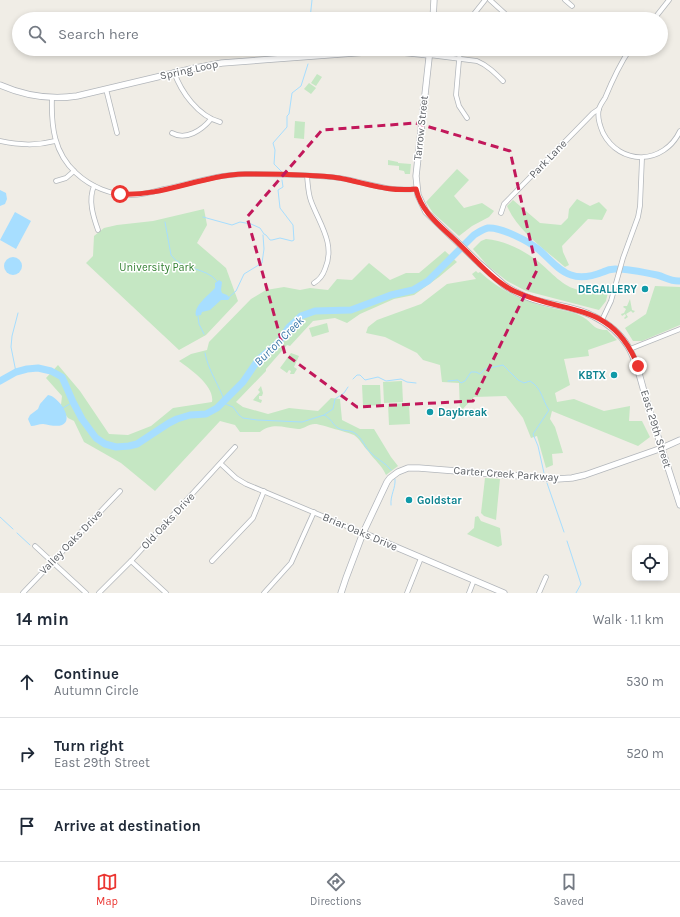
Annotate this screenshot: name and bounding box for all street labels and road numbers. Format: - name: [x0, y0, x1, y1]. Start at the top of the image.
- street label: Spring Loop: [159, 57, 219, 83]
- street label: Tarrow Street: [411, 95, 431, 161]
- street label: Park Lane: [527, 137, 570, 181]
- street label: East 29th Street: [638, 388, 674, 470]
- street label: Carter Creek Parkway: [453, 464, 559, 484]
- street label: Old Oaks Drive: [138, 490, 198, 552]
- street label: Valley Oaks Drive: [37, 507, 105, 577]
- street label: Briar Oaks Drive: [321, 510, 400, 554]

